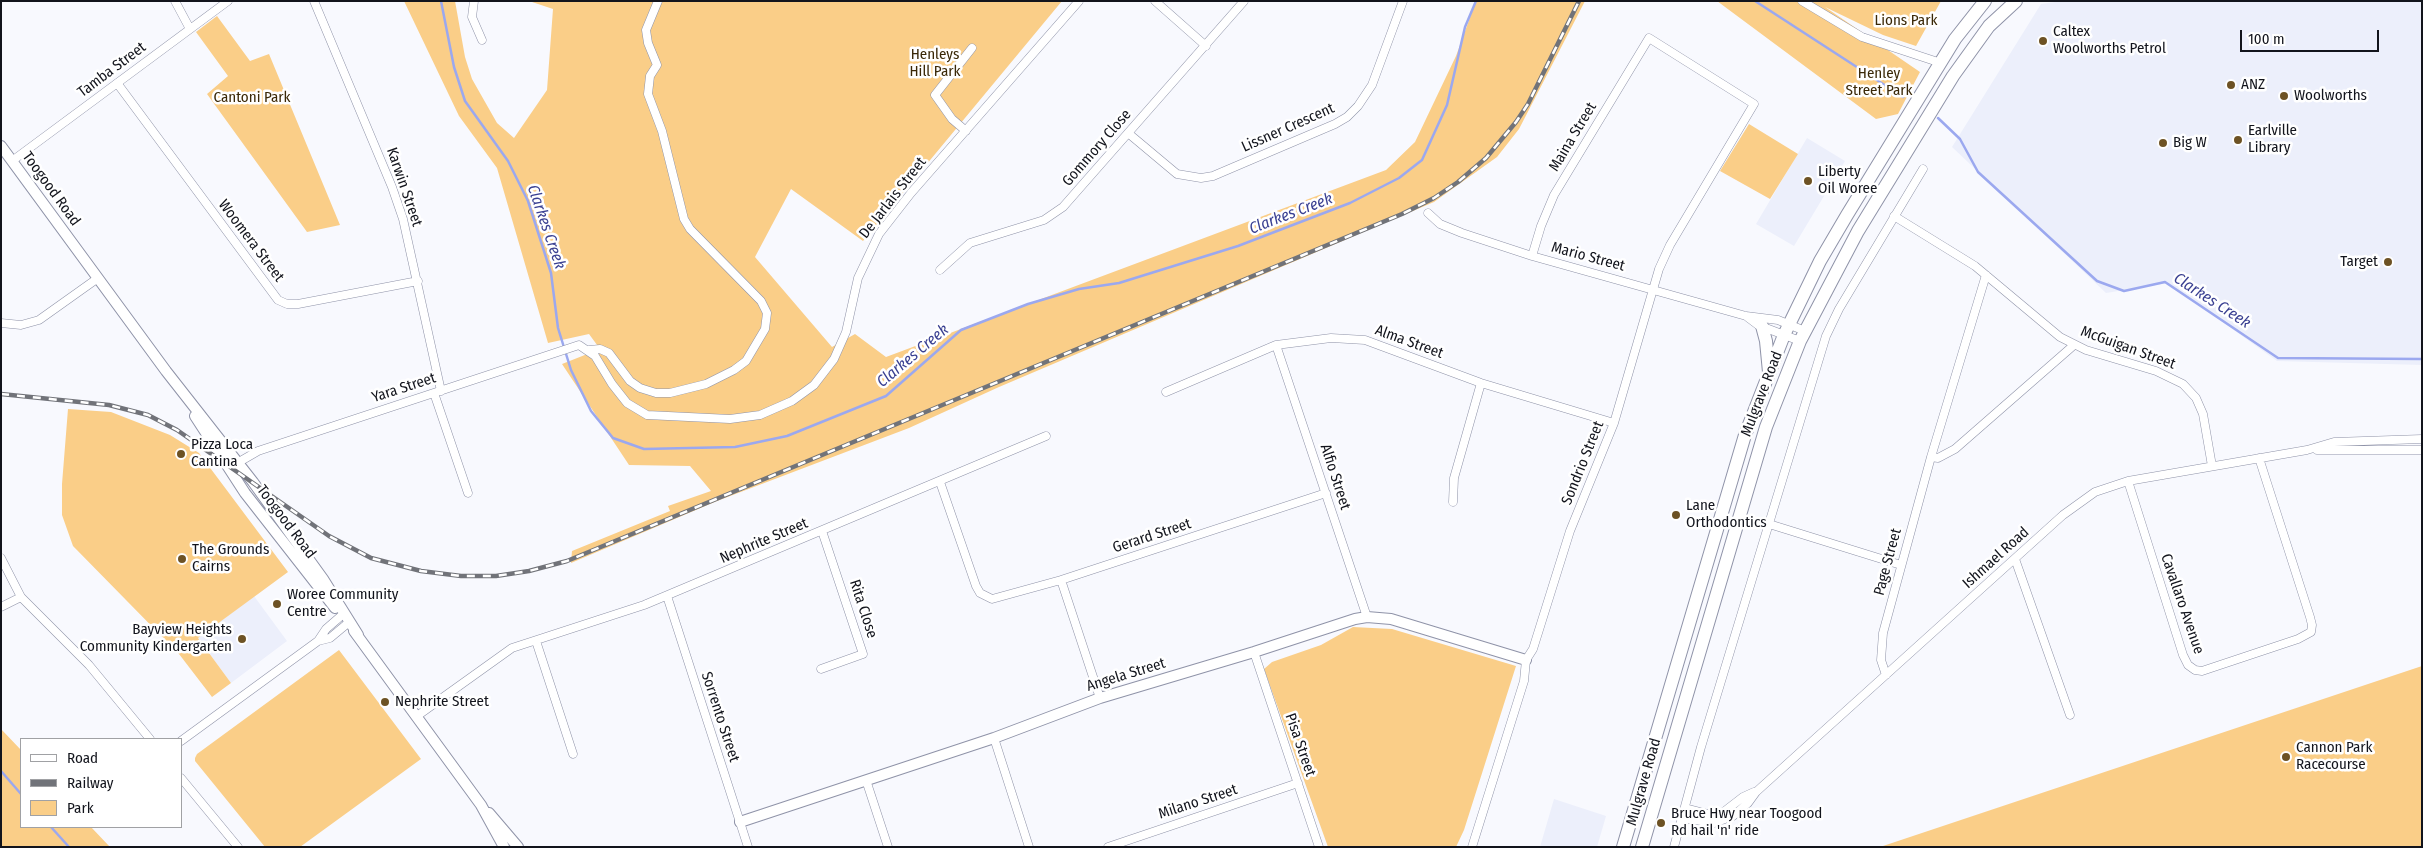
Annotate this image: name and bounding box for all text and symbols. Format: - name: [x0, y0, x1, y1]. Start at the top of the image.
- park label: Lions Park: [1875, 12, 1937, 30]
- scale bar: [2243, 20, 2382, 52]
- place label: Caltex Woolworths Petrol: [2053, 23, 2166, 58]
- text: 100 m: [2248, 30, 2285, 48]
- marker: Caltex Woolworths Petrol: [2037, 35, 2049, 47]
- street label: Tamba Street: [74, 39, 150, 101]
- park label: Henleys Hill Park: [910, 46, 960, 81]
- park label: Henley Street Park: [1845, 65, 1913, 100]
- place label: ANZ: [2241, 76, 2265, 94]
- marker: ANZ: [2225, 79, 2237, 91]
- place label: Woolworths: [2294, 87, 2367, 105]
- park label: Cantoni Park: [213, 89, 291, 107]
- marker: Woolworths: [2278, 90, 2290, 102]
- street label: Maina Street: [1545, 99, 1601, 175]
- street label: Lissner Crescent: [1239, 100, 1337, 156]
- street label: Gommory Close: [1059, 106, 1135, 190]
- place label: Earlville Library: [2248, 122, 2297, 157]
- place label: Big W: [2173, 134, 2207, 152]
- marker: Earlville Library: [2232, 134, 2244, 146]
- marker: Big W: [2157, 137, 2169, 149]
- street label: Karwin Street: [382, 145, 426, 229]
- street label: Toogood Road: [18, 148, 84, 230]
- street label: De Jarlais Street: [856, 154, 930, 242]
- place label: Liberty Oil Woree: [1818, 163, 1877, 198]
- marker: Liberty Oil Woree: [1802, 175, 1814, 187]
- water label: Clarkes Creek: [523, 182, 569, 272]
- water label: Clarkes Creek: [1247, 189, 1335, 239]
- street label: Woomera Street: [214, 196, 288, 286]
- street label: Mario Street: [1549, 239, 1627, 275]
- place label: Target: [2340, 253, 2378, 271]
- marker: Target: [2382, 256, 2394, 268]
- water label: Clarkes Creek: [2170, 269, 2254, 333]
- water label: Clarkes Creek: [873, 320, 953, 392]
- street label: Alma Street: [1372, 321, 1446, 363]
- street label: McGuigan Street: [2078, 322, 2178, 374]
- street label: Mulgrave Road: [1737, 349, 1787, 439]
- street label: Yara Street: [370, 369, 438, 407]
- street label: Sondrio Street: [1558, 419, 1608, 507]
- place label: Pizza Loca Cantina: [191, 436, 253, 471]
- street label: Alfio Street: [1316, 442, 1354, 512]
- marker: Pizza Loca Cantina: [175, 448, 187, 460]
- street label: Toogood Road: [253, 482, 319, 562]
- place label: Lane Orthodontics: [1686, 497, 1767, 532]
- marker: Lane Orthodontics: [1670, 509, 1682, 521]
- street label: Nephrite Street: [717, 514, 811, 568]
- street label: Gerard Street: [1111, 515, 1193, 557]
- street label: Ishmael Road: [1959, 524, 2033, 592]
- street label: Page Street: [1870, 526, 1906, 598]
- place label: The Grounds Cairns: [192, 541, 269, 576]
- street label: Cavallaro Avenue: [2156, 552, 2208, 656]
- marker: The Grounds Cairns: [176, 553, 188, 565]
- street label: Rita Close: [845, 577, 881, 641]
- place label: Woree Community Centre: [287, 586, 398, 621]
- marker: Woree Community Centre: [271, 598, 283, 610]
- place label: Bayview Heights Community Kindergarten: [80, 621, 232, 656]
- marker: Bayview Heights Community Kindergarten: [236, 633, 248, 645]
- street label: Angela Street: [1084, 654, 1168, 696]
- street label: Sorrento Street: [697, 670, 743, 764]
- place label: Nephrite Street: [395, 693, 489, 711]
- marker: Nephrite Street: [379, 696, 391, 708]
- street label: Pisa Street: [1281, 711, 1319, 779]
- street label: Mulgrave Road: [1623, 736, 1665, 828]
- legend: [20, 738, 182, 828]
- place label: Cannon Park Racecourse: [2296, 739, 2373, 774]
- text: Road: [67, 749, 98, 767]
- marker: Cannon Park Racecourse: [2280, 751, 2292, 763]
- text: Railway: [67, 774, 114, 792]
- street label: Milano Street: [1156, 781, 1240, 823]
- text: Park: [67, 799, 94, 817]
- place label: Bruce Hwy near Toogood Rd hail 'n' ride: [1671, 805, 1822, 840]
- marker: Bruce Hwy near Toogood Rd hail 'n' ride: [1655, 817, 1667, 829]

